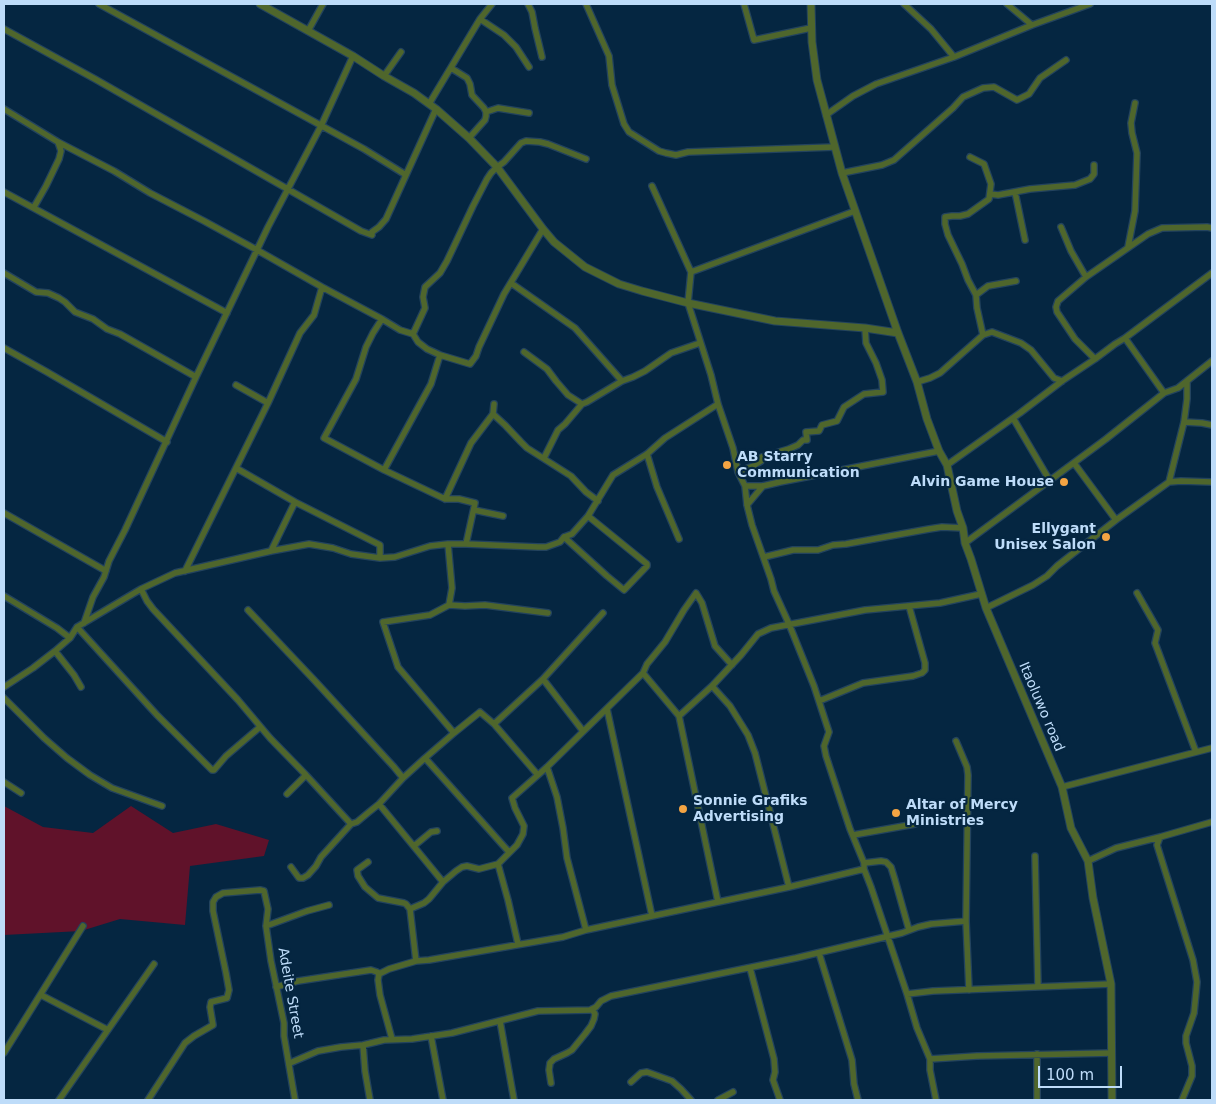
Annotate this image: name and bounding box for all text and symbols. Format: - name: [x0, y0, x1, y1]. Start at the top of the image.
- place label: AB Starry Communication: [737, 449, 860, 482]
- marker: AB Starry Communication: [721, 459, 733, 471]
- place label: Alvin Game House: [911, 474, 1054, 490]
- marker: Alvin Game House: [1058, 476, 1070, 488]
- place label: Ellygant Unisex Salon: [994, 521, 1096, 554]
- marker: Ellygant Unisex Salon: [1100, 531, 1112, 543]
- street label: Itaoluwo road: [1015, 660, 1067, 754]
- place label: Sonnie Grafiks Advertising: [693, 793, 808, 826]
- place label: Altar of Mercy Ministries: [906, 797, 1018, 830]
- marker: Sonnie Grafiks Advertising: [677, 803, 689, 815]
- marker: Altar of Mercy Ministries: [890, 807, 902, 819]
- street label: Adeite Street: [274, 946, 306, 1040]
- scale bar: [1041, 1056, 1125, 1088]
- text: 100 m: [1046, 1066, 1094, 1084]

